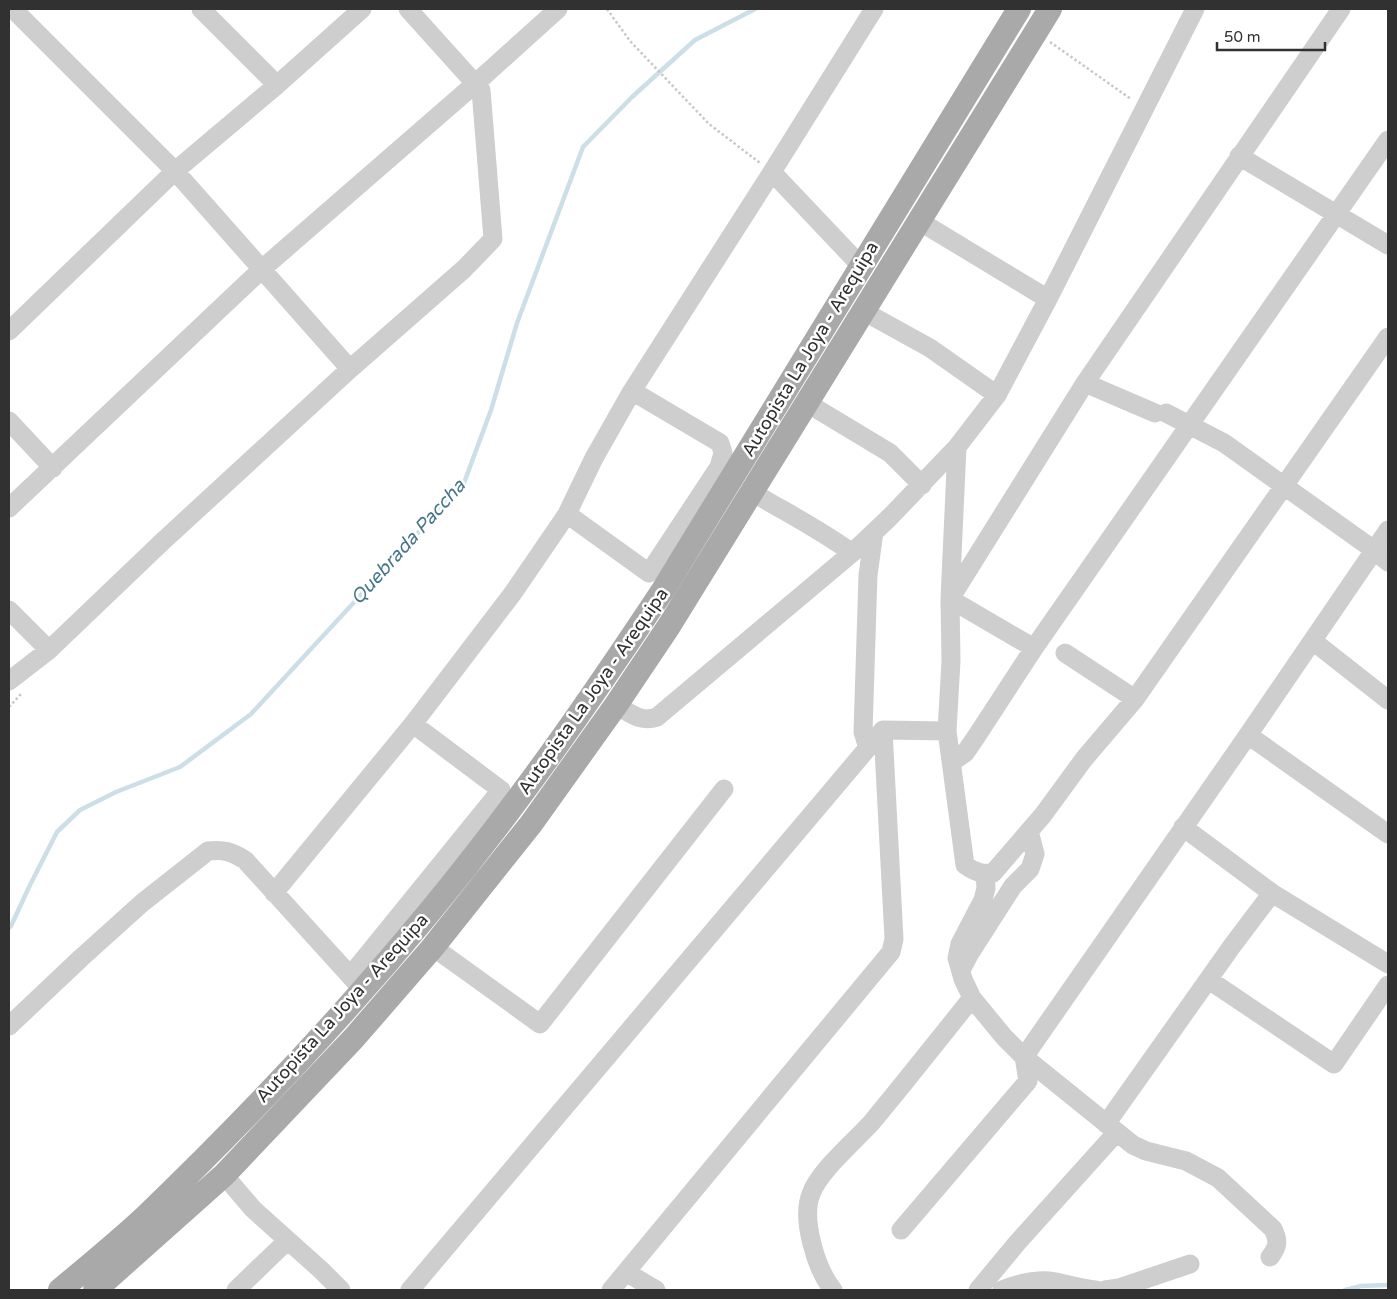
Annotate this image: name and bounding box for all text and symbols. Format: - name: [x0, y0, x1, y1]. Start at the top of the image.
- scale bar: [1217, 20, 1324, 52]
- text: 50 m: [1224, 28, 1261, 46]
- street label: Autopista La Joya - Arequipa: [737, 237, 883, 461]
- water label: Quebrada Paccha: [346, 474, 471, 609]
- street label: Autopista La Joya - Arequipa: [513, 583, 673, 799]
- street label: Autopista La Joya - Arequipa: [251, 909, 433, 1107]

